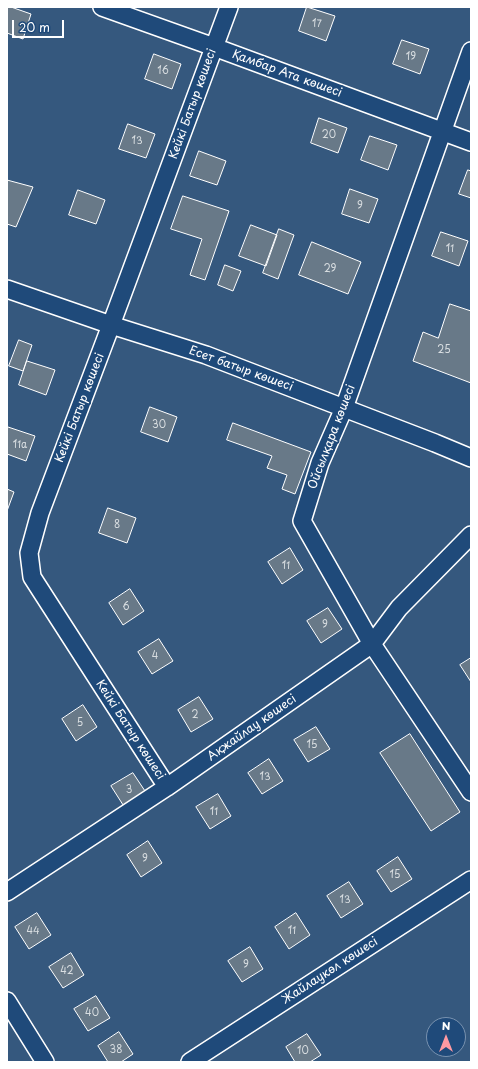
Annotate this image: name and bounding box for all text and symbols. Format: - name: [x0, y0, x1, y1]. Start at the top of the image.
- scale bar: [14, 12, 66, 38]
- text: 20 m: [19, 18, 50, 36]
- house number: 17: [312, 18, 322, 30]
- street label: Кейкі Батыр көшесі: [166, 47, 220, 161]
- street label: Қамбар Ата көшесі: [230, 47, 344, 101]
- house number: 19: [406, 51, 416, 63]
- house number: 16: [157, 65, 169, 77]
- house number: 20: [322, 129, 336, 141]
- house number: 13: [131, 135, 143, 147]
- house number: 9: [357, 200, 363, 212]
- house number: 11: [446, 243, 454, 255]
- house number: 29: [324, 263, 336, 275]
- street label: Есет батыр көшесі: [187, 343, 295, 395]
- house number: 25: [437, 344, 451, 356]
- street label: Кейкі Батыр көшесі: [52, 351, 108, 465]
- street label: Ойсылқара көшесі: [305, 383, 359, 491]
- house number: 30: [152, 419, 166, 431]
- house number: 11а: [13, 439, 27, 451]
- house number: 8: [114, 519, 120, 531]
- house number: 11: [282, 560, 290, 572]
- house number: 6: [122, 601, 130, 613]
- house number: 9: [322, 619, 328, 631]
- house number: 4: [152, 650, 158, 662]
- street label: Кейкі Батыр көшесі: [92, 677, 168, 783]
- street label: Ақжайлау көшесі: [205, 692, 299, 764]
- house number: 2: [191, 709, 199, 721]
- house number: 5: [77, 717, 83, 729]
- house number: 15: [307, 739, 317, 751]
- house number: 13: [259, 771, 271, 783]
- house number: 3: [126, 784, 132, 796]
- house number: 11: [210, 806, 218, 818]
- house number: 9: [142, 853, 148, 865]
- house number: 15: [390, 869, 400, 881]
- house number: 13: [339, 894, 351, 906]
- house number: 44: [26, 925, 40, 937]
- house number: 11: [288, 925, 296, 937]
- street label: Жайлаукөл көшесі: [279, 935, 381, 1007]
- house number: 9: [243, 959, 249, 971]
- house number: 42: [60, 965, 74, 977]
- house number: 40: [85, 1007, 99, 1019]
- north arrow: [426, 1017, 466, 1057]
- text: N: [442, 1017, 450, 1034]
- house number: 38: [110, 1044, 122, 1056]
- house number: 10: [297, 1045, 309, 1057]

